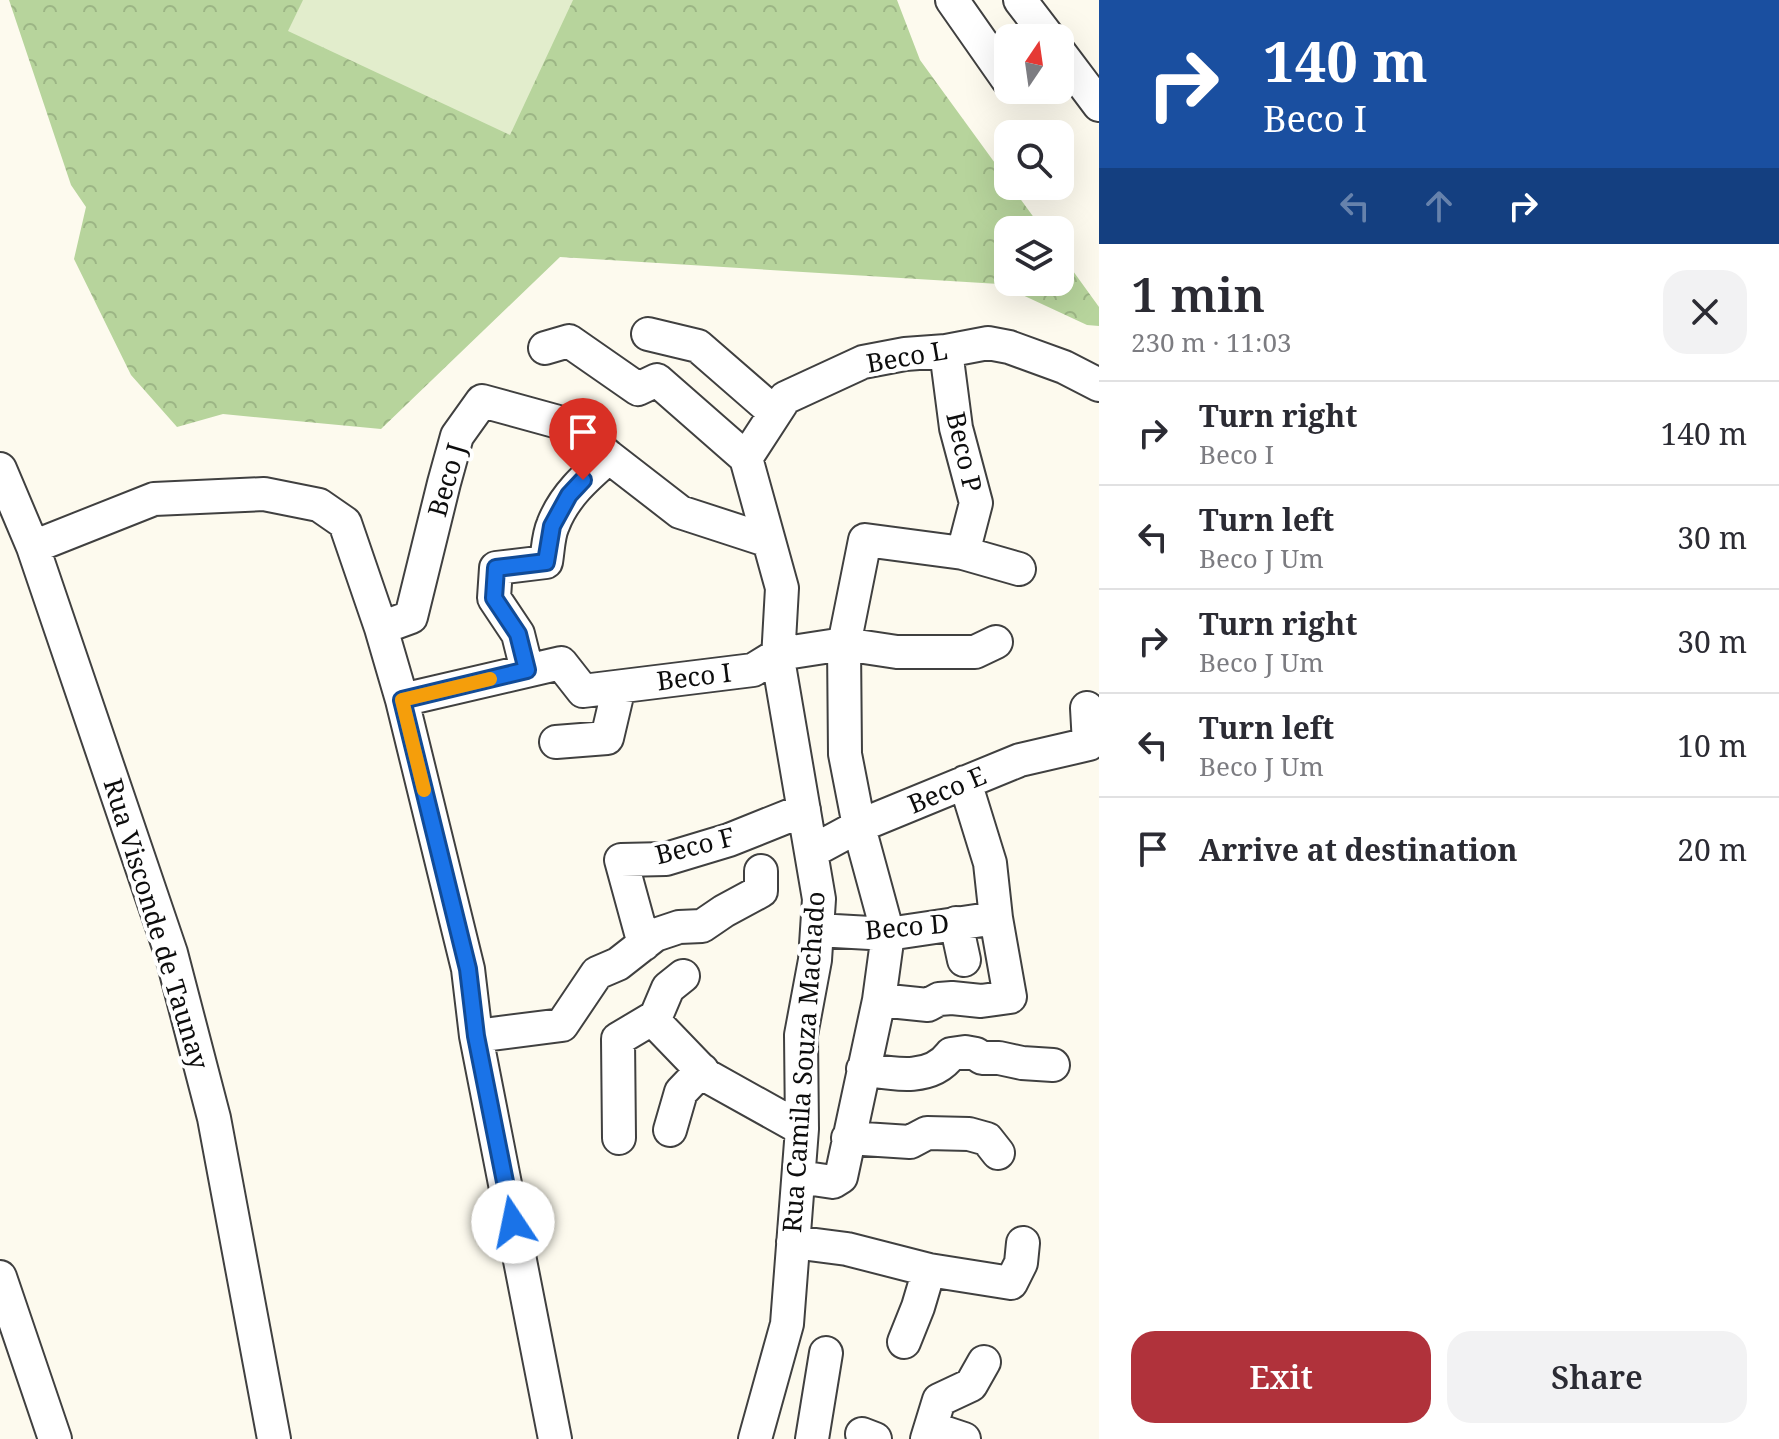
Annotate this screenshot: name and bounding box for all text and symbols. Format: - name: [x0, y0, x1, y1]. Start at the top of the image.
- text: 140 m: [1263, 22, 1428, 98]
- north arrow: [994, 24, 1074, 104]
- map controls: [994, 24, 1074, 296]
- icon: right: [1131, 32, 1235, 136]
- text: Beco I: [1263, 94, 1367, 143]
- button: search: [994, 120, 1074, 200]
- icon: left: [1333, 184, 1377, 228]
- icon: ahead: [1417, 184, 1461, 228]
- icon: right: [1501, 184, 1545, 228]
- button: layers: [994, 216, 1074, 296]
- text: 1 min: [1131, 261, 1265, 326]
- button: close: [1663, 270, 1747, 354]
- text: 230 m · 11:03: [1131, 324, 1292, 360]
- street label: Beco L: [863, 331, 950, 381]
- text: Turn right: [1199, 395, 1357, 436]
- pin: [549, 398, 617, 480]
- street label: Beco P: [938, 408, 992, 495]
- icon: arrive: [561, 410, 605, 454]
- icon: right: [1131, 411, 1175, 455]
- text: 140 m: [1661, 413, 1747, 454]
- text: Beco I: [1199, 436, 1274, 472]
- street label: Beco J: [418, 439, 474, 521]
- text: Turn left: [1199, 499, 1334, 540]
- icon: left: [1131, 515, 1175, 559]
- text: 30 m: [1677, 517, 1747, 558]
- text: Beco J Um: [1199, 540, 1324, 576]
- text: Turn right: [1199, 603, 1357, 644]
- icon: right: [1131, 619, 1175, 663]
- text: 30 m: [1677, 621, 1747, 662]
- text: Beco J Um: [1199, 644, 1324, 680]
- street label: Beco I: [654, 654, 733, 698]
- text: Turn left: [1199, 707, 1334, 748]
- icon: left: [1131, 723, 1175, 767]
- text: 10 m: [1677, 725, 1747, 766]
- text: Beco J Um: [1199, 748, 1324, 784]
- street label: Beco E: [902, 757, 991, 822]
- street label: Rua Visconde de Taunay: [96, 774, 218, 1074]
- street label: Beco F: [651, 818, 738, 872]
- icon: arrive: [1131, 827, 1175, 871]
- text: Arrive at destination: [1199, 829, 1518, 870]
- text: 20 m: [1677, 829, 1747, 870]
- street label: Rua Camila Souza Machado: [773, 890, 833, 1234]
- street label: Beco D: [863, 904, 951, 948]
- position arrow: [471, 1180, 555, 1264]
- button: Exit: [1131, 1331, 1431, 1423]
- button: Share: [1447, 1331, 1747, 1423]

